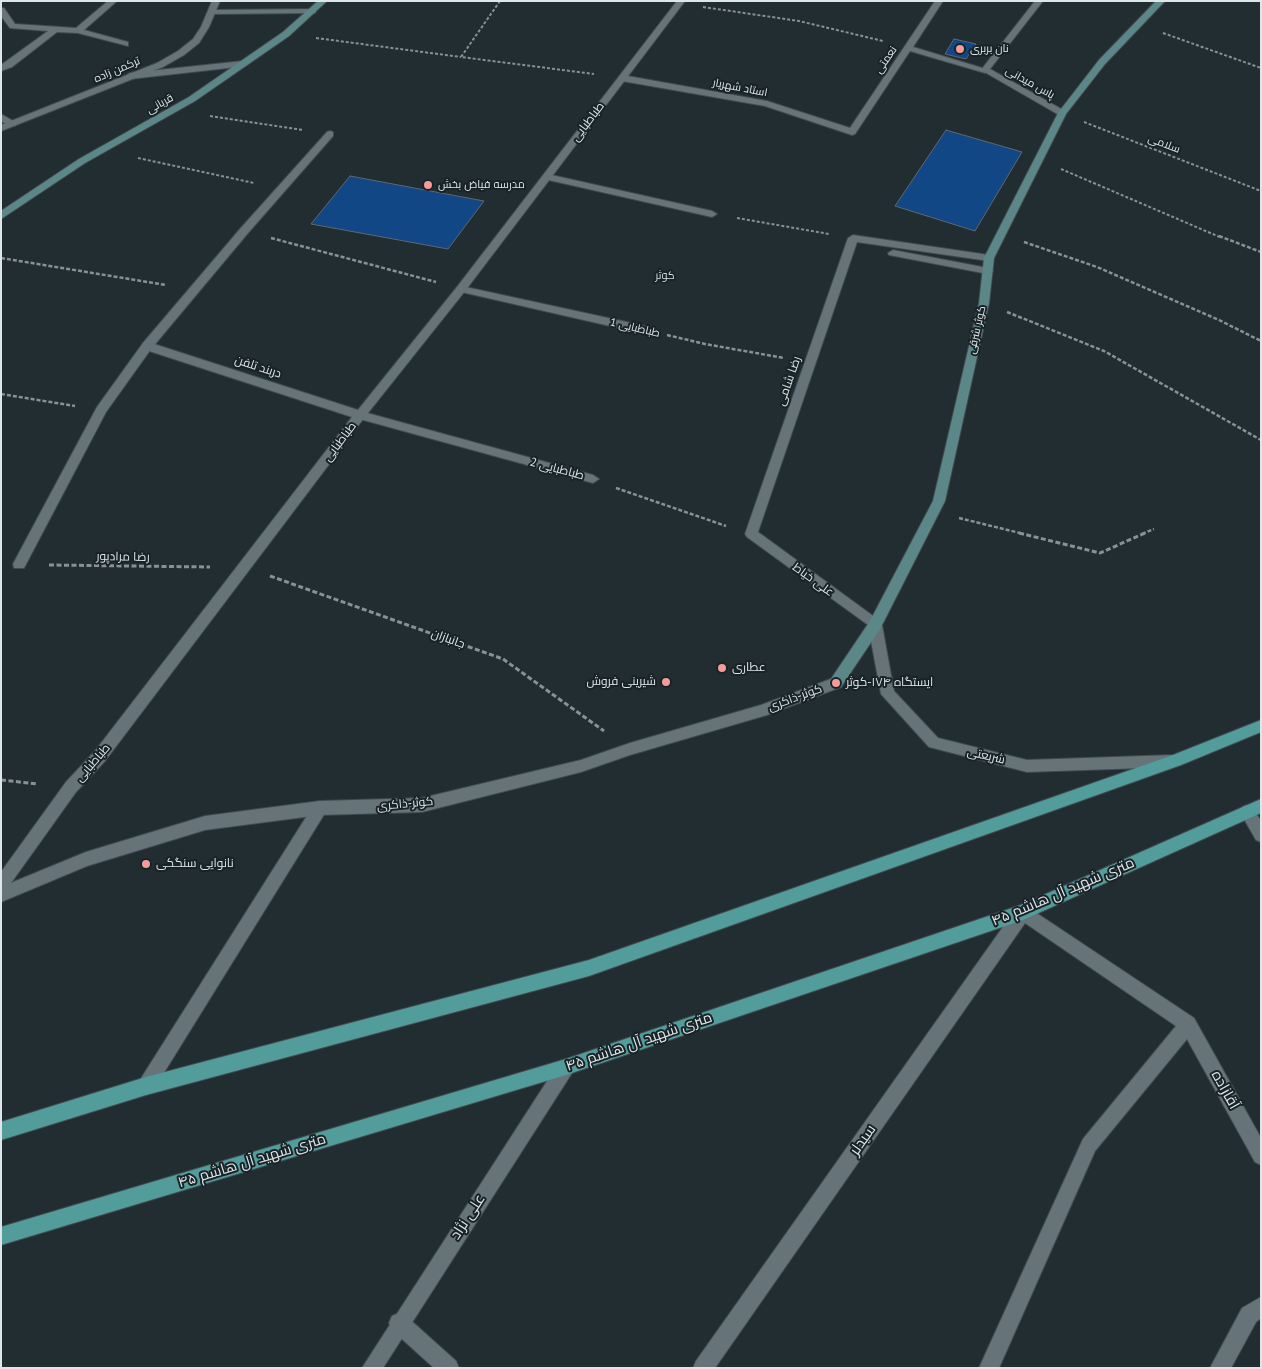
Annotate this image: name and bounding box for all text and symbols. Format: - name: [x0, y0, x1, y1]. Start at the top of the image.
- place label: نان بربری: [970, 42, 1009, 56]
- marker: نان بربری: [954, 43, 966, 55]
- street label: نعمتی: [872, 44, 900, 76]
- street label: ترکمن زاده: [92, 54, 142, 86]
- street label: پاس میدانی: [1003, 64, 1057, 102]
- street label: استاد شهریار: [711, 76, 769, 100]
- street label: قربانی: [144, 91, 176, 117]
- street label: طباطبایی: [568, 99, 608, 145]
- street label: سلامی: [1146, 132, 1182, 156]
- place label: مدرسه فیاض بخش: [438, 178, 525, 192]
- marker: مدرسه فیاض بخش: [422, 179, 434, 191]
- district label: کوثر: [655, 269, 675, 283]
- street label: کوثر شرقی: [965, 305, 989, 355]
- street label: طباطبایی 1: [609, 316, 661, 340]
- street label: دربند تلفن: [233, 353, 283, 381]
- street label: رضا شامی: [774, 354, 804, 408]
- street label: طباطبایی: [320, 419, 360, 465]
- street label: طباطبایی 2: [528, 455, 586, 483]
- street label: رضا مرادپور: [96, 549, 150, 565]
- street label: علی خیاط: [790, 560, 836, 600]
- street label: جانبازان: [429, 626, 467, 652]
- place label: عطاری: [732, 661, 766, 675]
- marker: عطاری: [716, 662, 728, 674]
- place label: شیرینی فروش: [586, 675, 656, 689]
- marker: شیرینی فروش: [660, 676, 672, 688]
- place label: ایستگاه ۱۷۴-کوثر: [846, 676, 933, 690]
- marker: ایستگاه ۱۷۴-کوثر: [830, 677, 842, 689]
- street label: کوثر-ذاکری: [766, 682, 824, 714]
- street label: طباطبایی: [73, 741, 113, 785]
- street label: شریعتی: [966, 745, 1006, 767]
- street label: کوثر-ذاکری: [376, 794, 434, 814]
- street label: ۴۵ متری شهید آل هاشم: [989, 854, 1137, 930]
- place label: نانوایی سنگکی: [156, 857, 234, 871]
- marker: نانوایی سنگکی: [140, 858, 152, 870]
- street label: ۴۵ متری شهید آل هاشم: [563, 1008, 715, 1076]
- street label: آقازاده: [1207, 1067, 1243, 1113]
- street label: سیدلر: [846, 1121, 880, 1159]
- street label: ۴۵ متری شهید آل هاشم: [176, 1130, 328, 1192]
- street label: علی نژاد: [447, 1191, 489, 1243]

